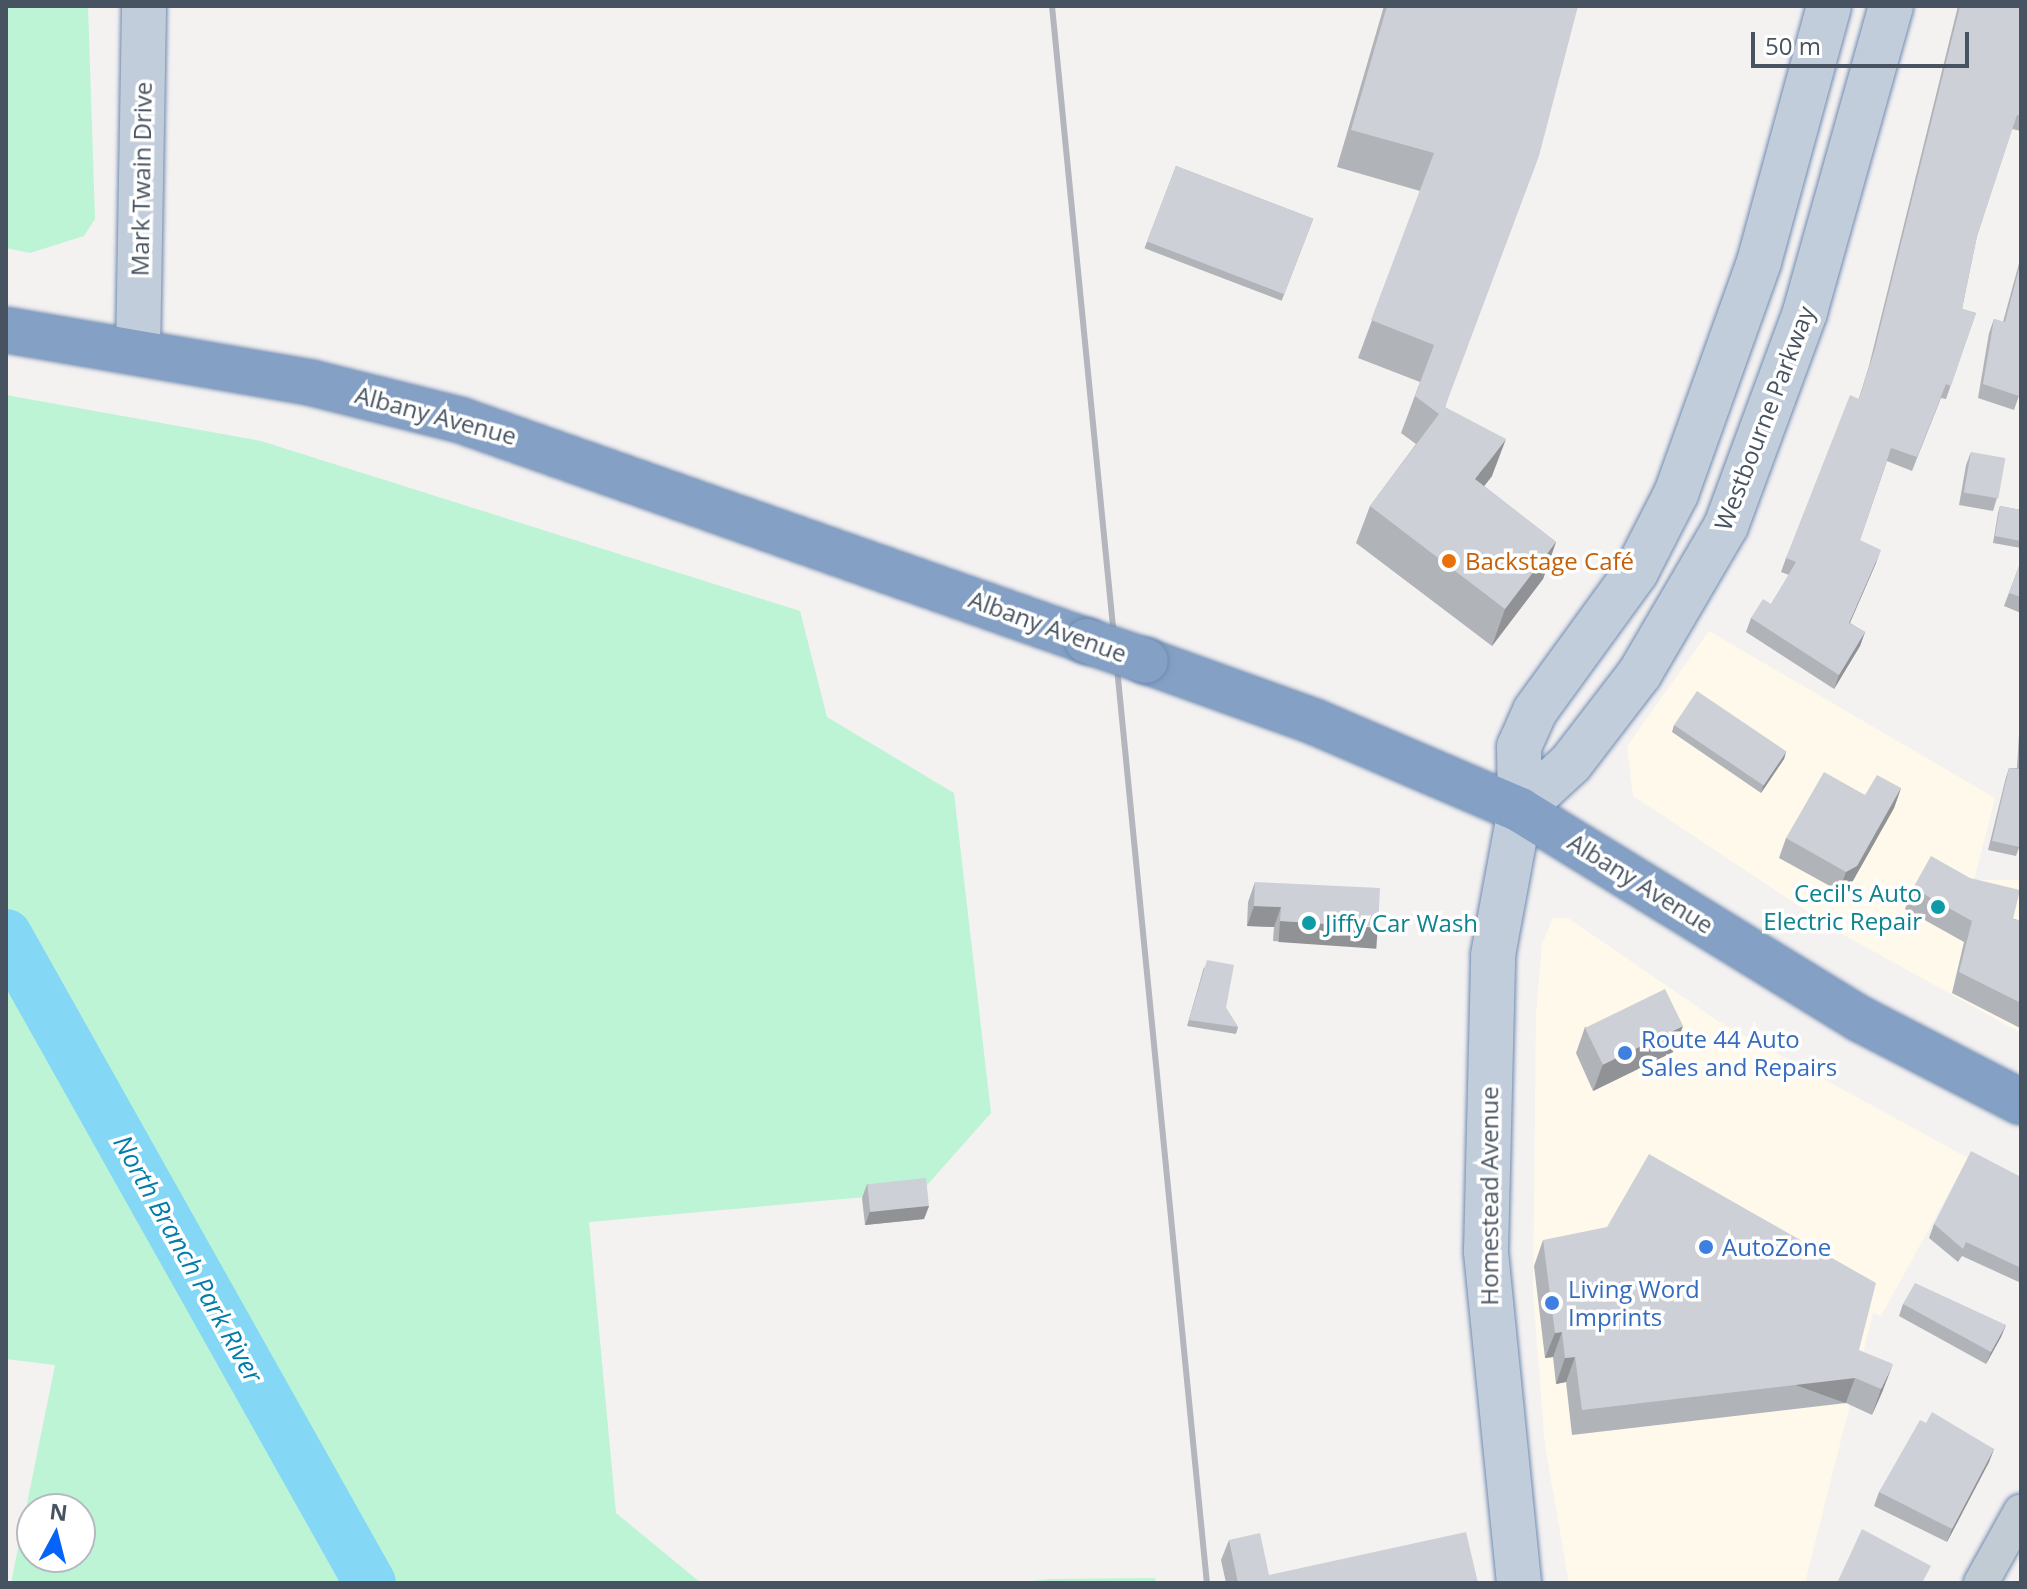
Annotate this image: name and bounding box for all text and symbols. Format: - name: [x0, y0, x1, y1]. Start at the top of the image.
- scale bar: [1755, 16, 1973, 66]
- text: 50 m: [1765, 29, 1821, 62]
- street label: Mark Twain Drive: [125, 82, 157, 276]
- street label: Westbourne Parkway: [1708, 302, 1820, 534]
- street label: Albany Avenue: [352, 380, 520, 450]
- place label: Backstage Café: [1465, 547, 1634, 575]
- marker: Backstage Café: [1440, 552, 1458, 570]
- street label: Albany Avenue: [965, 584, 1131, 668]
- street label: Albany Avenue: [1563, 827, 1719, 939]
- place label: Cecil's Auto Electric Repair: [1763, 879, 1922, 935]
- marker: Cecil's Auto Electric Repair: [1929, 898, 1947, 916]
- place label: Jiffy Car Wash: [1325, 909, 1478, 937]
- marker: Jiffy Car Wash: [1300, 914, 1318, 932]
- place label: Route 44 Auto Sales and Repairs: [1641, 1025, 1837, 1081]
- marker: Route 44 Auto Sales and Repairs: [1616, 1044, 1634, 1062]
- street label: Homestead Avenue: [1475, 1086, 1503, 1306]
- water label: North Branch Park River: [107, 1130, 269, 1388]
- place label: AutoZone: [1722, 1233, 1831, 1261]
- marker: AutoZone: [1697, 1238, 1715, 1256]
- place label: Living Word Imprints: [1568, 1275, 1700, 1331]
- marker: Living Word Imprints: [1543, 1294, 1561, 1312]
- north arrow: [16, 1493, 96, 1573]
- text: N: [48, 1495, 69, 1527]

